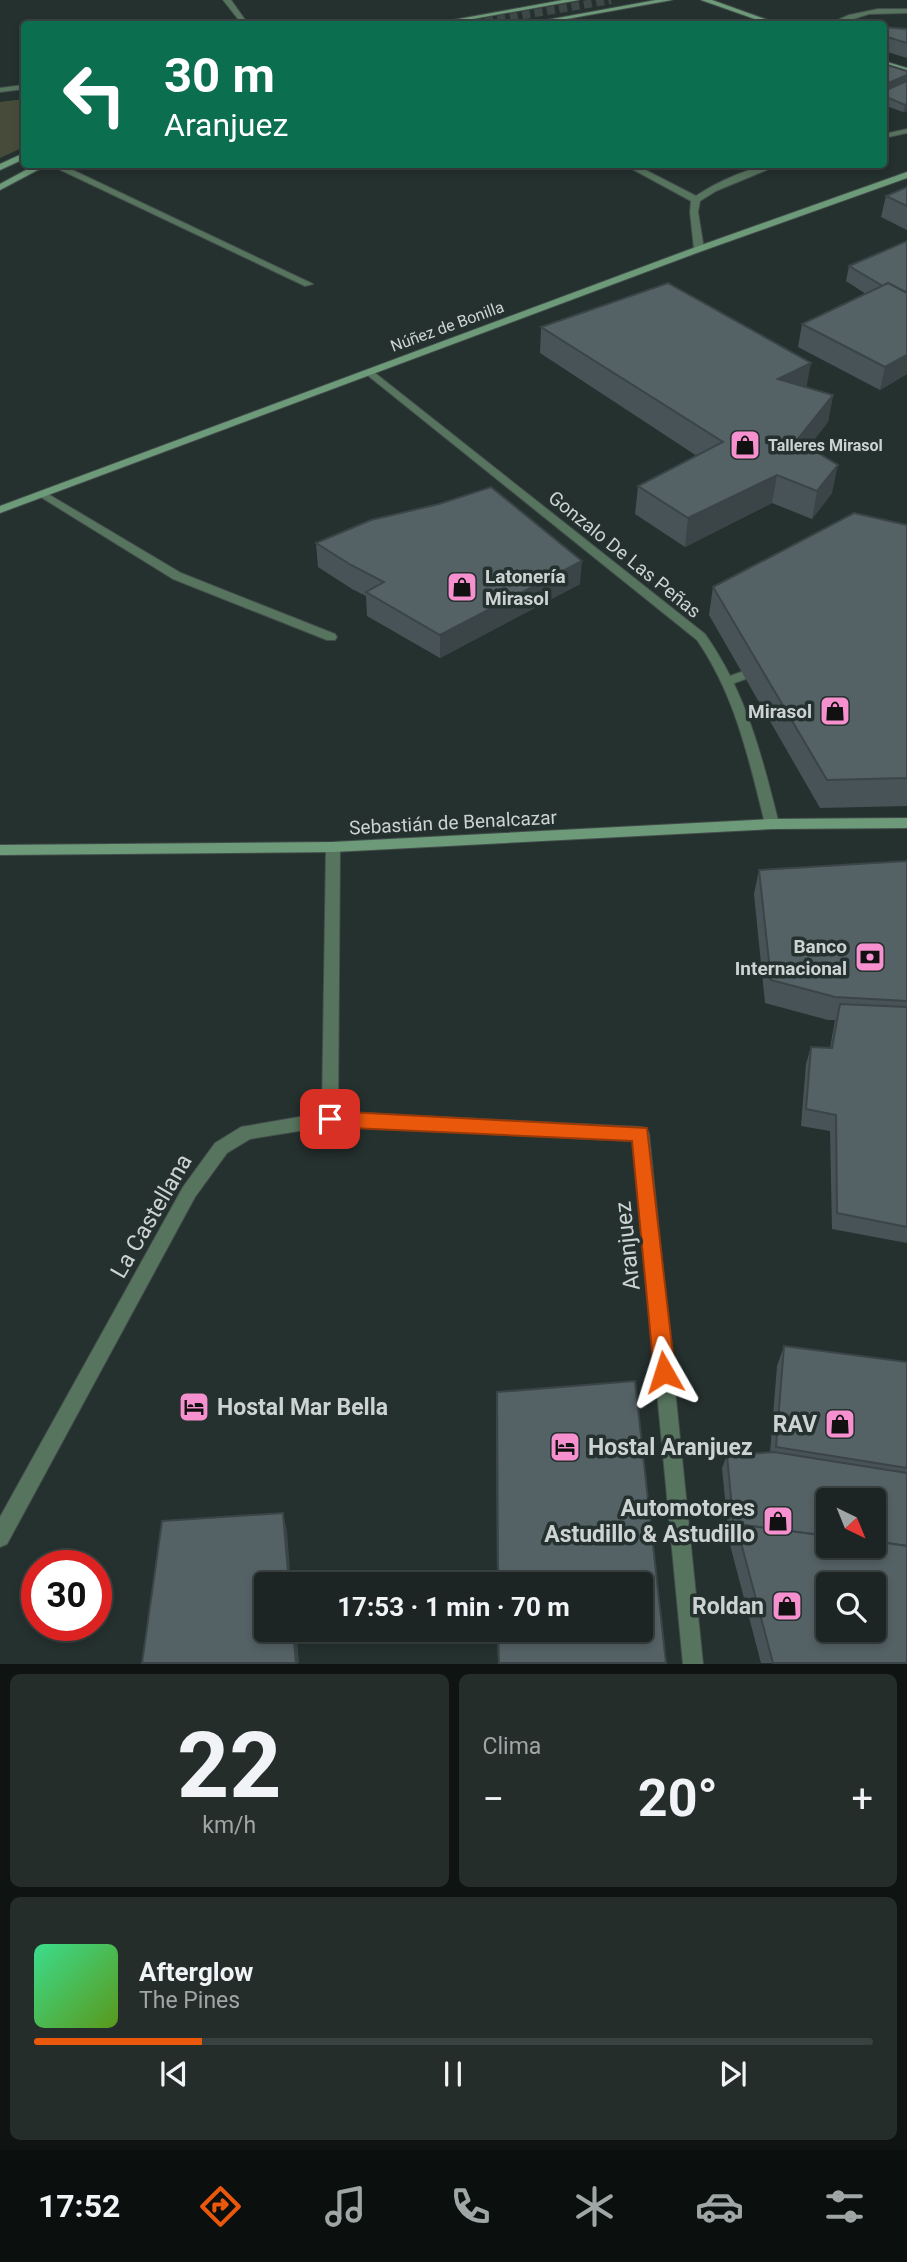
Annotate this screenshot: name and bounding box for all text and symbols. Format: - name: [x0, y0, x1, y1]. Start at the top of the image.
- text: 30 m: [164, 47, 275, 104]
- icon: left: [49, 49, 140, 140]
- text: Aranjuez: [164, 106, 288, 144]
- street label: Núñez de Bonilla: [388, 297, 506, 356]
- shop icon: Talleres Mirasol: [728, 428, 762, 462]
- place label: Talleres Mirasol: [768, 436, 883, 455]
- street label: Gonzalo De Las Peñas: [544, 486, 705, 623]
- place label: Latonería Mirasol: [485, 565, 566, 610]
- shop icon: Latonería Mirasol: [445, 570, 479, 604]
- shop icon: Mirasol: [818, 694, 852, 728]
- place label: Mirasol: [748, 700, 812, 723]
- street label: Sebastián de Benalcazar: [349, 806, 558, 839]
- place label: Banco Internacional: [735, 935, 847, 980]
- bank icon: Banco Internacional: [853, 940, 887, 974]
- pin: [300, 1089, 360, 1149]
- icon: arrive: [311, 1100, 349, 1138]
- street label: La Castellana: [105, 1149, 198, 1283]
- street label: Aranjuez: [609, 1200, 646, 1292]
- position arrow: [627, 1335, 701, 1409]
- hotel icon: Hostal Mar Bella: [177, 1390, 211, 1424]
- place label: Hostal Mar Bella: [217, 1394, 388, 1421]
- shop icon: RAV: [823, 1407, 857, 1441]
- place label: RAV: [773, 1411, 817, 1438]
- hotel icon: Hostal Aranjuez: [548, 1430, 582, 1464]
- place label: Hostal Aranjuez: [588, 1434, 753, 1461]
- north arrow: [816, 1488, 886, 1558]
- map controls: [816, 1488, 886, 1642]
- place label: Automotores Astudillo & Astudillo: [544, 1495, 755, 1548]
- shop icon: Automotores Astudillo & Astudillo: [761, 1504, 795, 1538]
- speed limit sign: 30: [21, 1550, 112, 1641]
- button: search: [816, 1572, 886, 1642]
- shop icon: Roldan: [770, 1589, 804, 1623]
- text: 17:53 · 1 min · 70 m: [337, 1592, 570, 1622]
- place label: Roldan: [692, 1593, 764, 1620]
- text: 22: [177, 1713, 281, 1819]
- text: Clima: [483, 1733, 541, 1760]
- text: 20°: [638, 1768, 718, 1829]
- text: −: [483, 1777, 504, 1821]
- text: +: [851, 1777, 873, 1821]
- text: km/h: [202, 1812, 256, 1839]
- text: Afterglow: [139, 1957, 253, 1987]
- text: The Pines: [139, 1987, 240, 2014]
- icon: previous: [155, 2055, 193, 2093]
- icon: pause: [434, 2055, 472, 2093]
- icon: next: [714, 2055, 752, 2093]
- icon: directions: [196, 2182, 245, 2231]
- icon: music: [321, 2182, 370, 2231]
- icon: phone: [446, 2182, 495, 2231]
- icon: climate: [570, 2182, 619, 2231]
- icon: car: [695, 2182, 744, 2231]
- icon: filters: [820, 2182, 869, 2231]
- text: 17:52: [38, 2187, 120, 2225]

